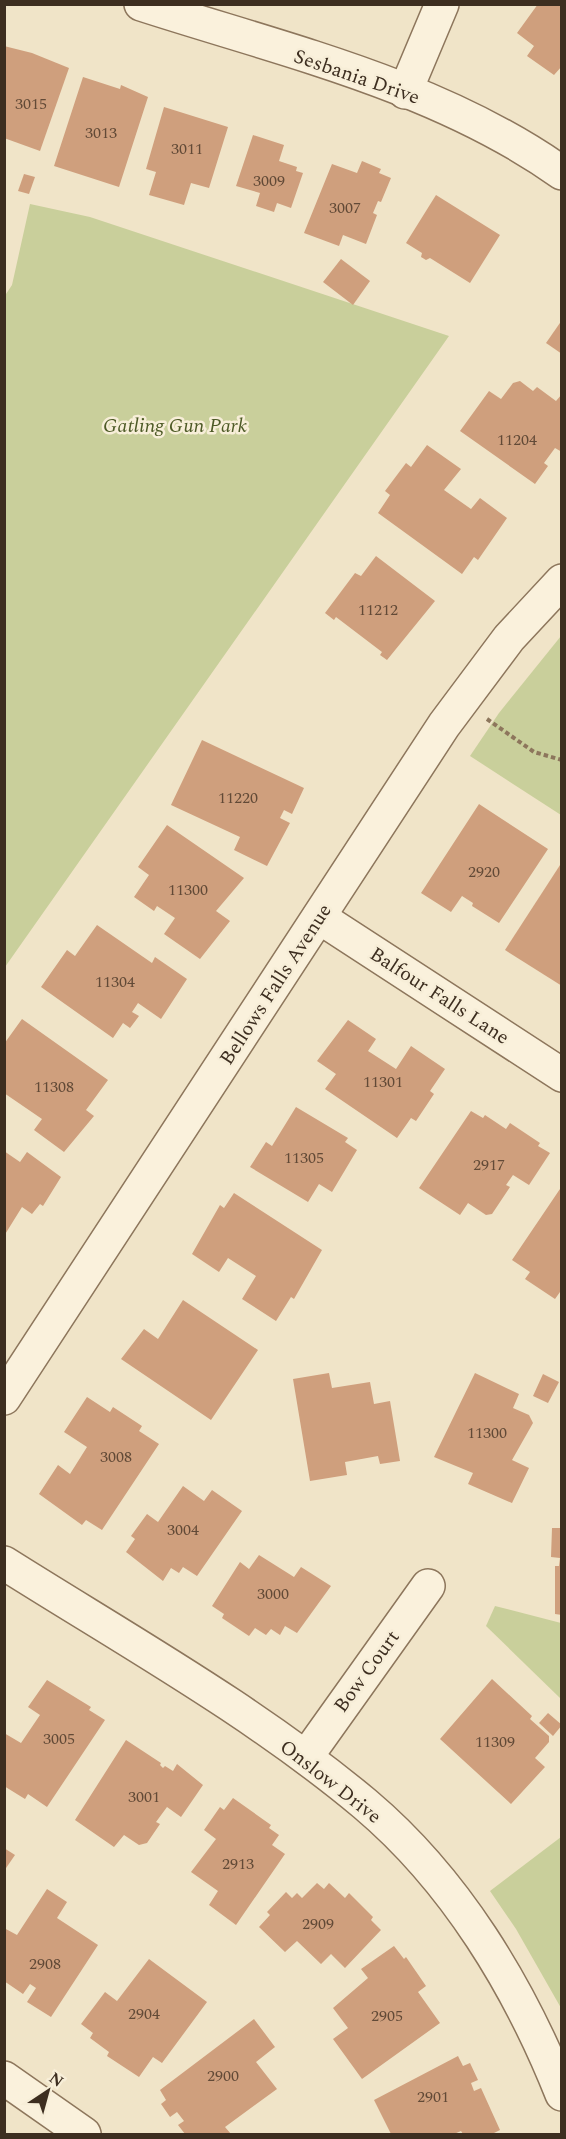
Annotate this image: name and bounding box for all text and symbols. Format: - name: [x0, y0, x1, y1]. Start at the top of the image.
- street label: Sesbania Drive: [289, 41, 424, 113]
- house number: 3015: [15, 92, 47, 116]
- house number: 3013: [85, 121, 117, 145]
- house number: 3011: [171, 137, 203, 161]
- house number: 3009: [253, 169, 285, 193]
- house number: 3007: [329, 196, 361, 220]
- park label: Gatling Gun Park: [103, 411, 248, 441]
- house number: 11204: [497, 428, 537, 452]
- house number: 11212: [358, 598, 398, 622]
- house number: 11220: [218, 786, 258, 810]
- house number: 2920: [468, 860, 500, 884]
- house number: 11300: [168, 878, 208, 902]
- street label: Bellows Falls Avenue: [212, 898, 339, 1071]
- street label: Balfour Falls Lane: [364, 939, 515, 1052]
- house number: 11304: [95, 970, 135, 994]
- house number: 11301: [363, 1070, 403, 1094]
- house number: 11308: [34, 1075, 74, 1099]
- house number: 11305: [284, 1146, 324, 1170]
- house number: 2917: [473, 1153, 505, 1177]
- house number: 11300: [467, 1421, 507, 1445]
- house number: 3008: [100, 1445, 132, 1469]
- house number: 3004: [167, 1518, 199, 1542]
- house number: 3000: [257, 1582, 289, 1606]
- street label: Bow Court: [327, 1624, 407, 1719]
- house number: 3005: [43, 1727, 75, 1751]
- house number: 11309: [475, 1730, 515, 1754]
- street label: Onslow Drive: [273, 1732, 388, 1831]
- house number: 3001: [128, 1785, 160, 1809]
- house number: 2913: [222, 1852, 254, 1876]
- house number: 2909: [302, 1912, 334, 1936]
- house number: 2908: [29, 1952, 61, 1976]
- house number: 2904: [128, 2002, 160, 2026]
- house number: 2905: [371, 2004, 403, 2028]
- north arrow: [18, 2061, 78, 2121]
- house number: 2900: [207, 2064, 239, 2088]
- text: N: [44, 2066, 69, 2093]
- house number: 2901: [417, 2085, 449, 2109]

